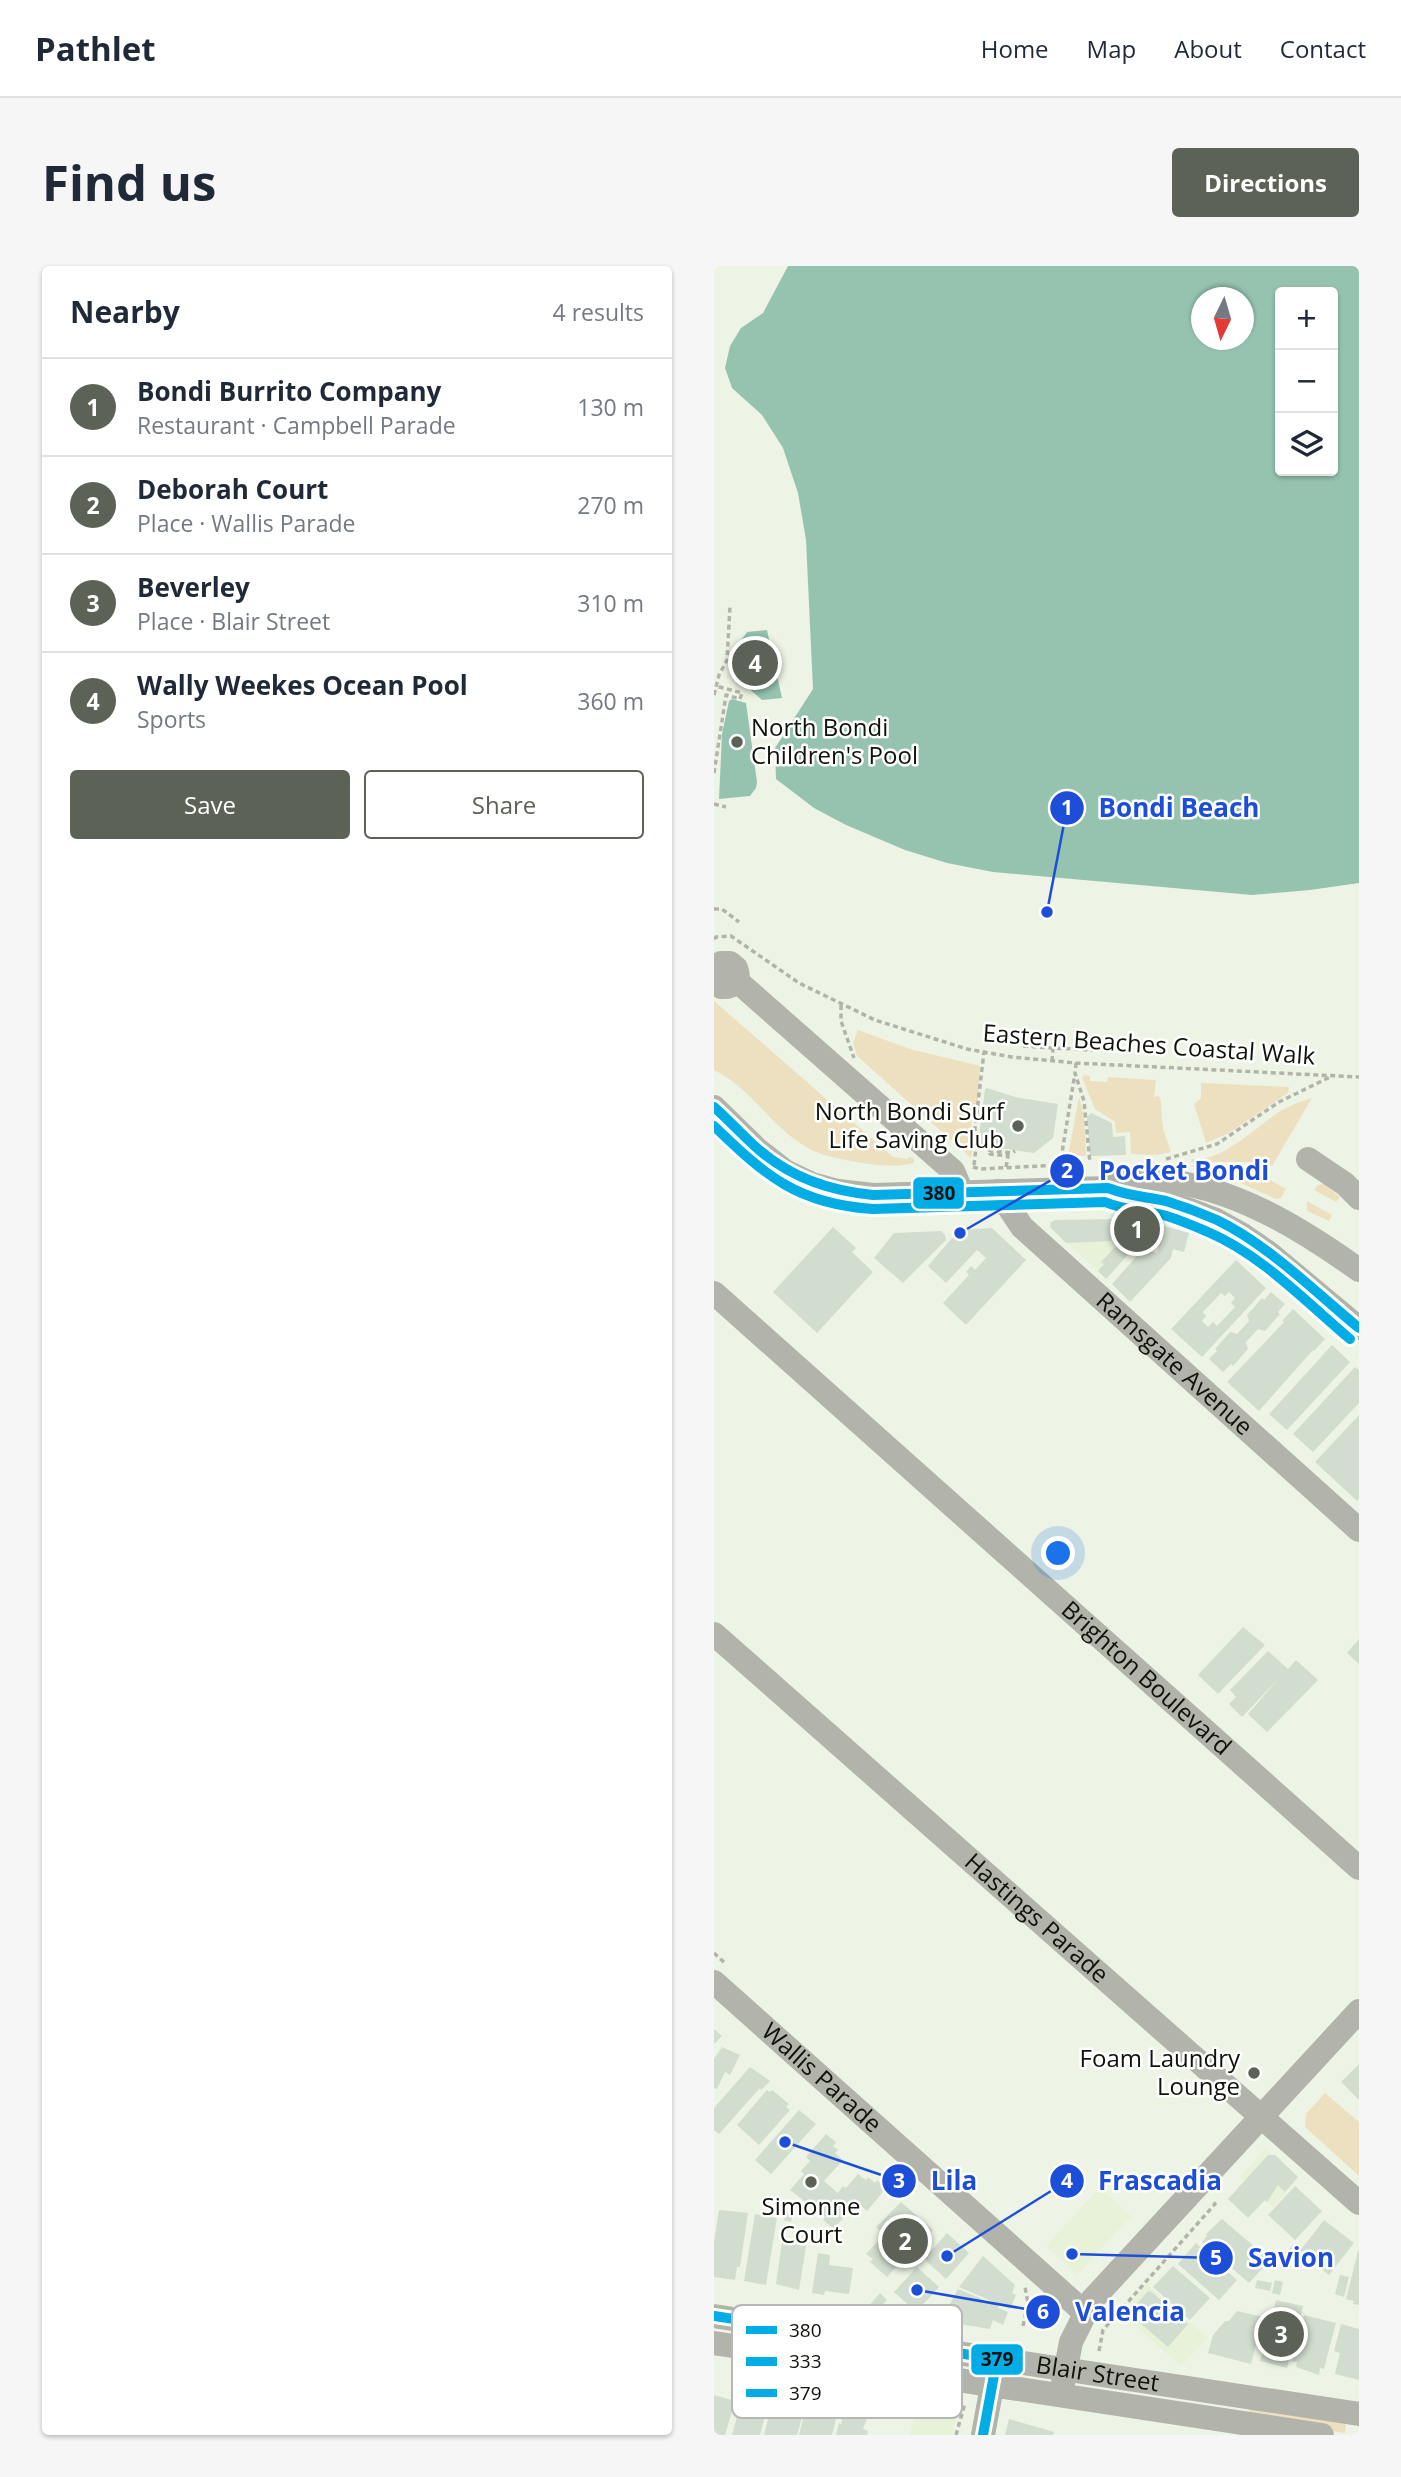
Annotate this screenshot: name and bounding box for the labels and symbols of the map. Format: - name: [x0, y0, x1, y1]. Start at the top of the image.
- north arrow: [1191, 287, 1254, 350]
- pin: 4: [732, 637, 778, 689]
- place label: North Bondi Children's Pool: [751, 710, 918, 771]
- marker: North Bondi Children's Pool: [729, 734, 745, 750]
- callout: Bondi Beach: [1050, 784, 1274, 831]
- text: Bondi Beach: [1099, 789, 1259, 825]
- text: 1: [1061, 793, 1073, 821]
- street label: Eastern Beaches Coastal Walk: [982, 1015, 1317, 1072]
- place label: North Bondi Surf Life Saving Club: [815, 1094, 1006, 1155]
- marker: North Bondi Surf Life Saving Club: [1010, 1118, 1026, 1134]
- callout: Pocket Bondi: [1050, 1147, 1283, 1194]
- text: Pocket Bondi: [1099, 1152, 1269, 1188]
- text: 2: [1061, 1156, 1073, 1184]
- line badge: 380: [912, 1176, 965, 1210]
- text: 380: [923, 1180, 955, 1206]
- pin: 1: [1114, 1203, 1160, 1255]
- street label: Ramsgate Avenue: [1090, 1284, 1261, 1442]
- your location: [1041, 1536, 1075, 1570]
- street label: Brighton Boulevard: [1055, 1593, 1239, 1762]
- street label: Hastings Parade: [958, 1845, 1116, 1990]
- street label: Wallis Parade: [755, 2014, 890, 2139]
- place label: Foam Laundry Lounge: [1080, 2041, 1241, 2102]
- marker: Foam Laundry Lounge: [1246, 2065, 1262, 2081]
- callout: Lila: [882, 2157, 991, 2204]
- callout: Frascadia: [1049, 2157, 1236, 2204]
- text: Lila: [931, 2162, 977, 2198]
- text: Frascadia: [1098, 2162, 1222, 2198]
- text: 3: [893, 2166, 905, 2194]
- text: 4: [1061, 2166, 1073, 2194]
- marker: Simonne Court: [803, 2174, 819, 2190]
- place label: Simonne Court: [762, 2189, 860, 2250]
- pin: 2: [882, 2215, 928, 2267]
- callout: Savion: [1199, 2234, 1348, 2281]
- text: Savion: [1248, 2239, 1334, 2275]
- text: 5: [1210, 2243, 1222, 2271]
- callout: Valencia: [1026, 2288, 1199, 2335]
- text: Valencia: [1075, 2293, 1185, 2329]
- text: 6: [1037, 2297, 1049, 2325]
- legend: [732, 2305, 962, 2418]
- pin: 3: [1258, 2308, 1304, 2360]
- text: 380: [789, 2317, 822, 2343]
- line badge: 379: [970, 2343, 1024, 2376]
- text: 379: [981, 2346, 1013, 2372]
- street label: Blair Street: [1034, 2347, 1162, 2398]
- text: 333: [789, 2348, 822, 2374]
- text: 379: [789, 2380, 822, 2406]

